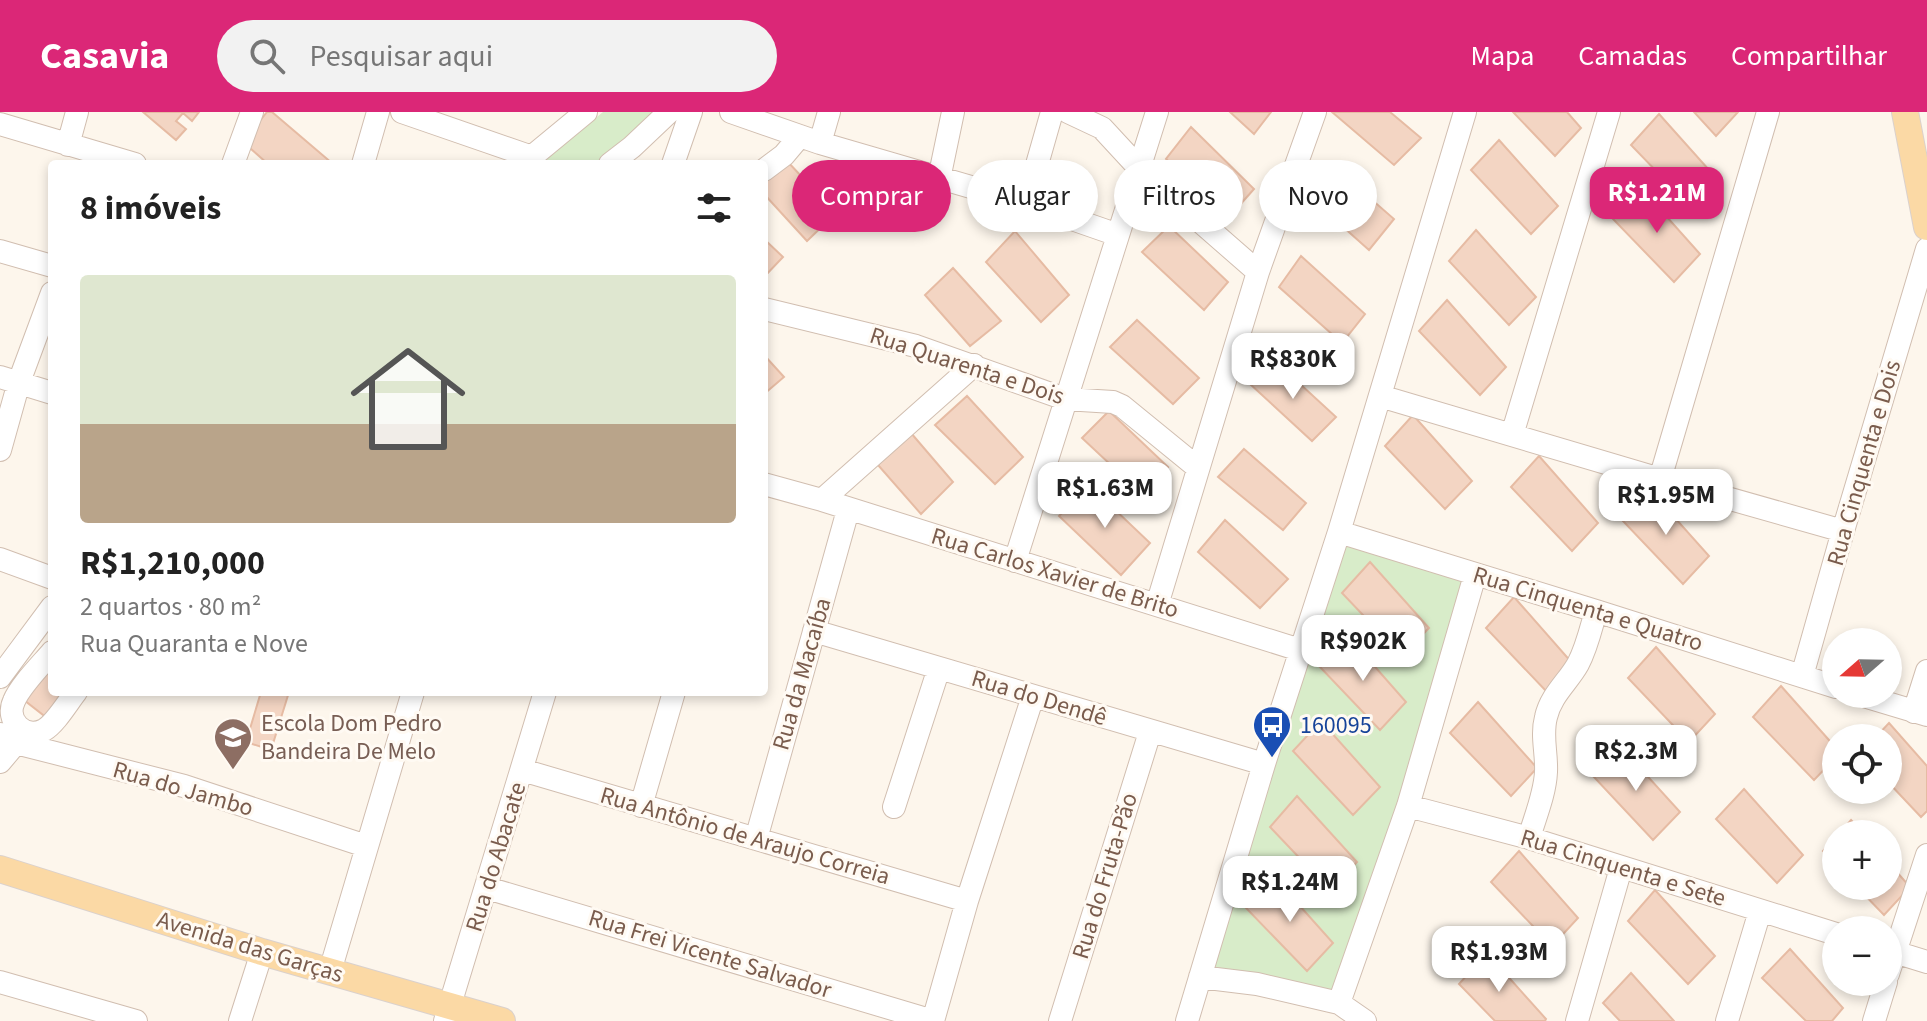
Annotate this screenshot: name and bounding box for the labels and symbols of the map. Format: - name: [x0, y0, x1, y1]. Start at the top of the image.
- pin: R$1.21M: [1583, 167, 1731, 235]
- street label: Rua Quarenta e Dois: [865, 318, 1069, 414]
- pin: R$830K: [1228, 333, 1358, 401]
- street label: Rua Cinquenta e Dois: [1818, 356, 1910, 570]
- pin: R$1.63M: [1031, 462, 1179, 530]
- pin: R$1.95M: [1592, 469, 1740, 537]
- street label: Rua Carlos Xavier de Brito: [927, 519, 1183, 627]
- street label: Rua Cinquenta e Quatro: [1469, 557, 1707, 661]
- street label: Rua da Macaíba: [764, 594, 840, 754]
- pin: R$902K: [1298, 615, 1428, 683]
- north arrow: [1822, 628, 1902, 708]
- street label: Rua do Dendê: [967, 661, 1111, 735]
- bus stop icon: 160095: [1251, 704, 1293, 759]
- place label: Escola Dom Pedro Bandeira De Melo: [261, 706, 442, 769]
- place label: 160095: [1300, 708, 1372, 743]
- school or university icon: Escola Dom Pedro Bandeira De Melo: [212, 716, 254, 771]
- pin: R$2.3M: [1571, 725, 1701, 793]
- street label: Rua do Jambo: [109, 752, 257, 826]
- street label: Rua do Abacate: [457, 778, 535, 936]
- street label: Rua Antônio de Araujo Correia: [596, 778, 894, 894]
- street label: Rua do Fruta-Pão: [1063, 788, 1147, 964]
- street label: Rua Cinquenta e Sete: [1516, 820, 1730, 916]
- pin: R$1.24M: [1216, 856, 1364, 924]
- street label: Rua Frei Vicente Salvador: [584, 900, 836, 1008]
- street label: Avenida das Garças: [152, 902, 348, 992]
- pin: R$1.93M: [1425, 926, 1573, 994]

